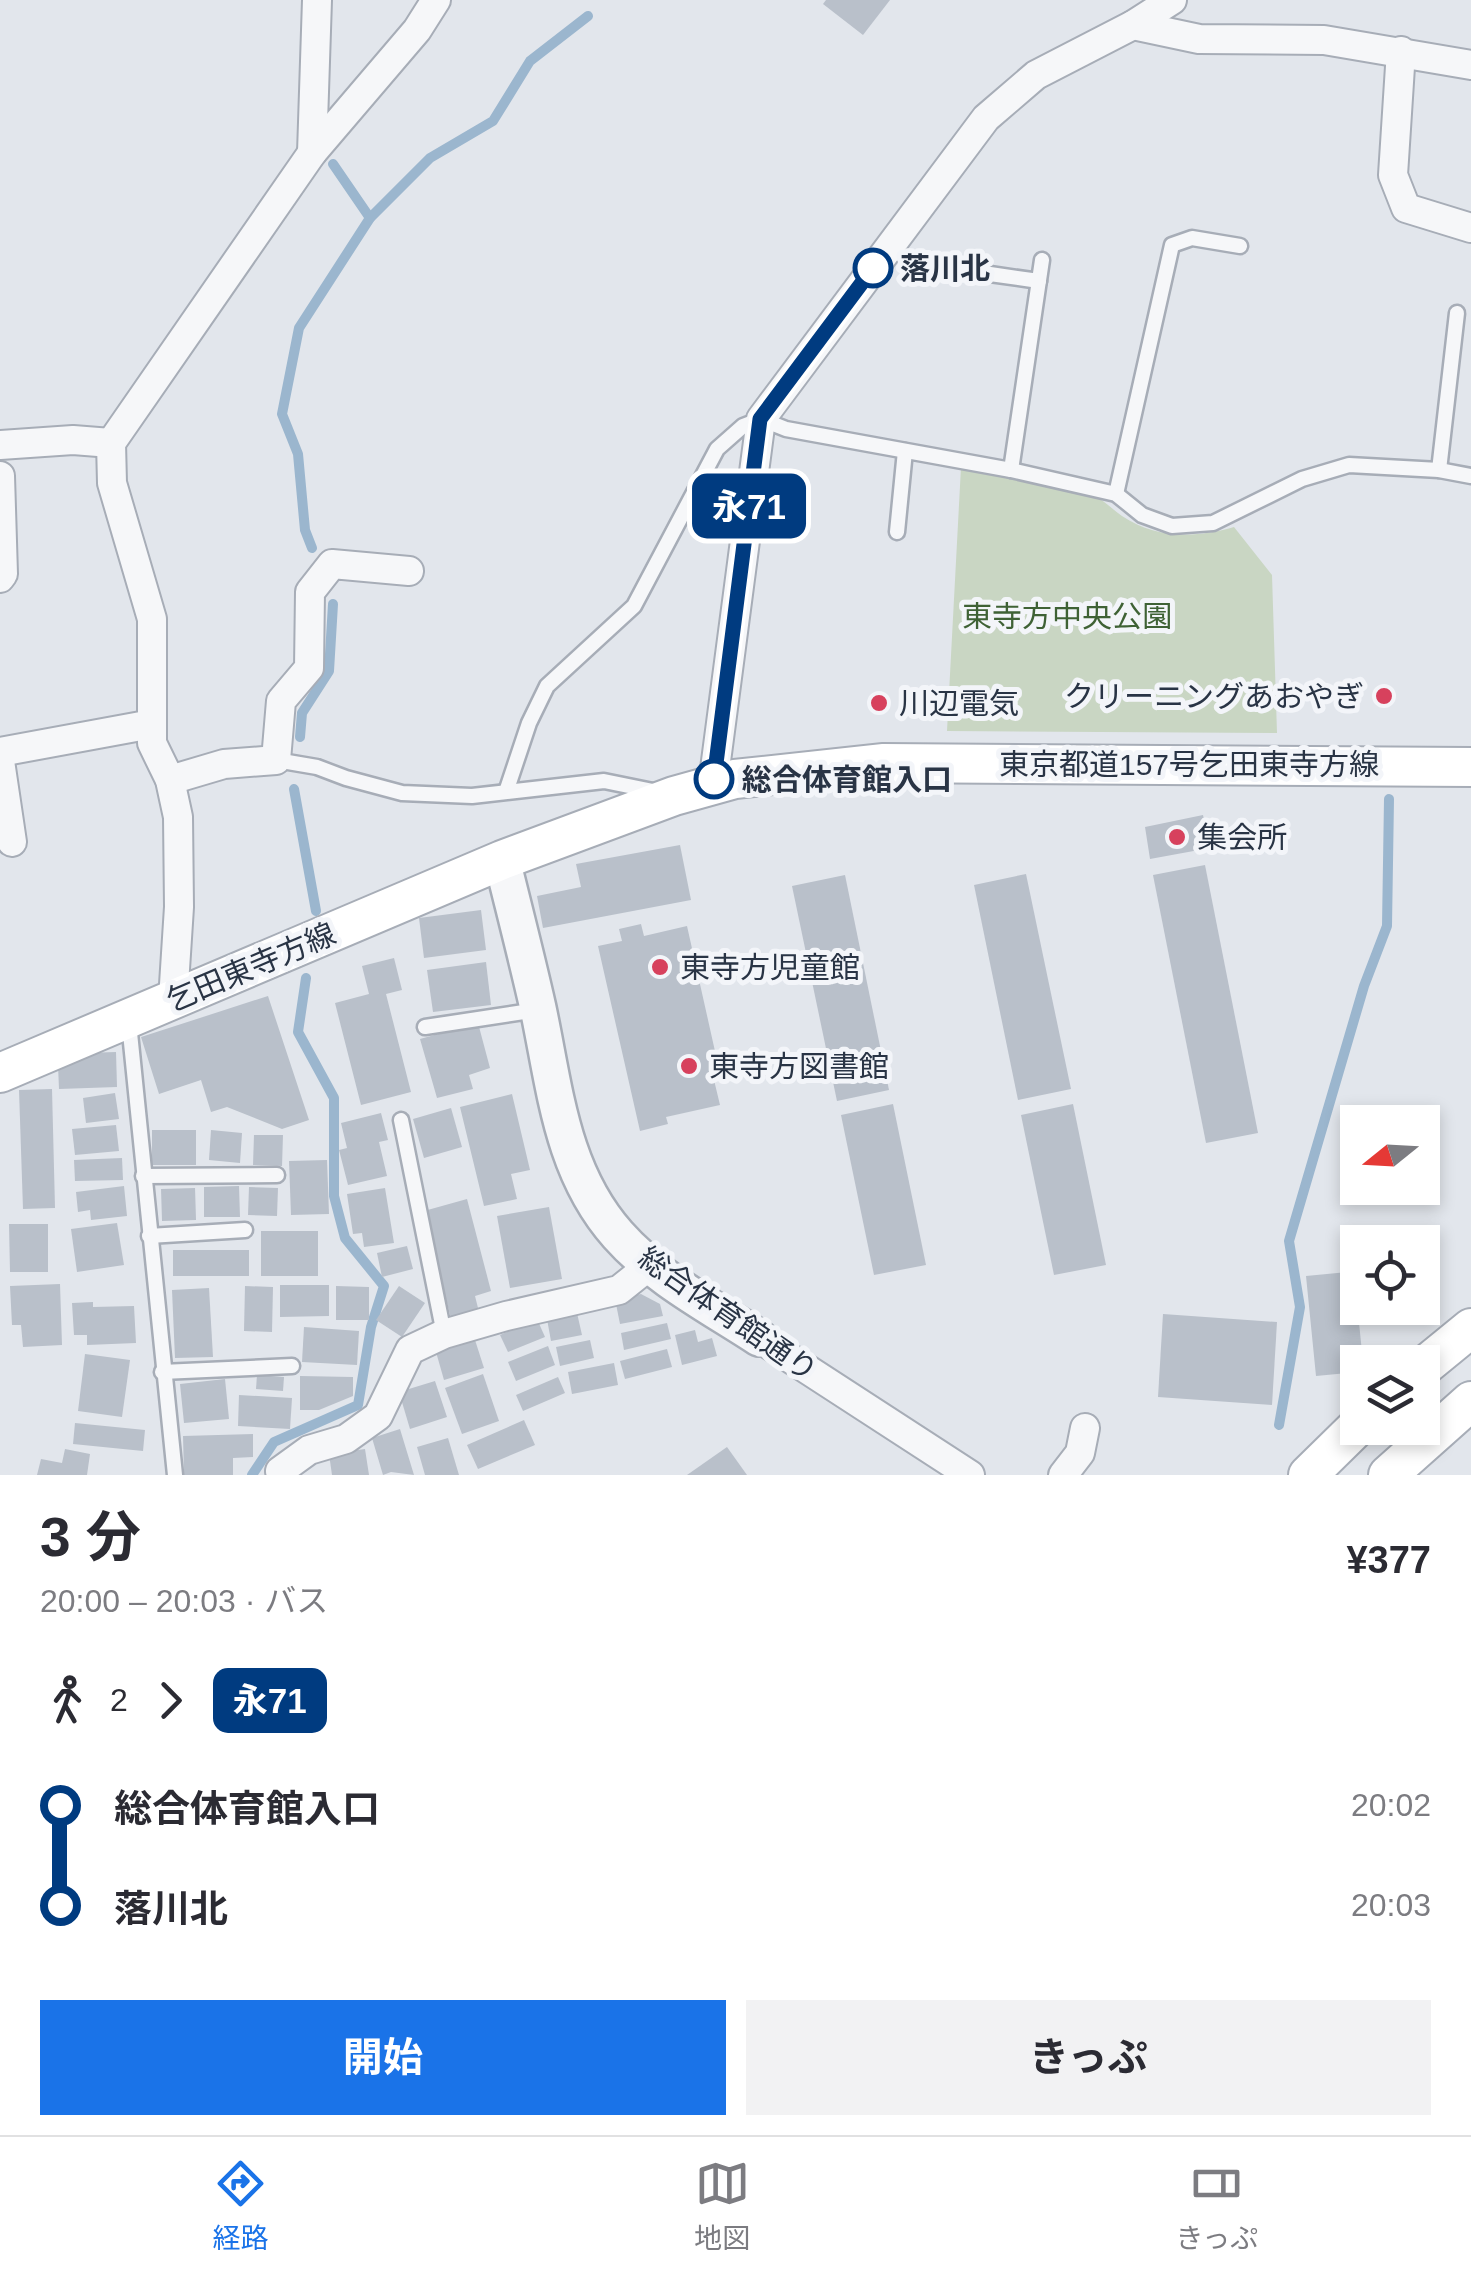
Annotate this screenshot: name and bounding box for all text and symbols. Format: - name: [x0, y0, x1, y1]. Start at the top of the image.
- marker: 落川北: [854, 249, 892, 287]
- place label: 落川北: [900, 252, 990, 285]
- line badge: 永71: [692, 474, 806, 538]
- text: 永71: [712, 487, 786, 526]
- park label: 東寺方中央公園: [962, 600, 1172, 633]
- place label: クリーニングあおやぎ: [1064, 680, 1364, 713]
- marker: クリーニングあおやぎ: [1373, 685, 1395, 707]
- place label: 川辺電気: [899, 687, 1019, 720]
- marker: 川辺電気: [868, 692, 890, 714]
- street label: 東京都道157号乞田東寺方線: [999, 748, 1379, 781]
- marker: 総合体育館入口: [695, 760, 733, 798]
- place label: 総合体育館入口: [742, 763, 952, 796]
- place label: 集会所: [1197, 821, 1287, 854]
- marker: 集会所: [1166, 826, 1188, 848]
- street label: 乞田東寺方線: [162, 917, 340, 1017]
- place label: 東寺方児童館: [680, 951, 860, 984]
- marker: 東寺方児童館: [649, 956, 671, 978]
- place label: 東寺方図書館: [709, 1050, 889, 1083]
- marker: 東寺方図書館: [678, 1055, 700, 1077]
- north arrow: [1340, 1105, 1440, 1205]
- map controls: [1340, 1105, 1440, 1445]
- button: locate: [1340, 1225, 1440, 1325]
- street label: 総合体育館通り: [633, 1240, 823, 1388]
- button: layers: [1340, 1345, 1440, 1445]
- text: 3 分: [40, 1506, 141, 1568]
- text: ¥377: [1346, 1539, 1431, 1581]
- text: 20:00 – 20:03 · バス: [40, 1583, 328, 1619]
- icon: walk: [40, 1673, 95, 1728]
- icon: forward: [143, 1673, 198, 1728]
- text: 永71: [233, 1681, 307, 1720]
- text: 2: [110, 1682, 128, 1718]
- text: 20:02: [1351, 1787, 1431, 1823]
- text: 総合体育館入口: [114, 1788, 380, 1830]
- text: 20:03: [1351, 1887, 1431, 1923]
- text: 落川北: [114, 1888, 228, 1930]
- button: 開始: [40, 2000, 726, 2115]
- button: きっぷ: [746, 2000, 1431, 2115]
- tab: 経路: [213, 2156, 269, 2256]
- tab: 地図: [694, 2156, 750, 2256]
- tab: きっぷ: [1175, 2156, 1258, 2256]

